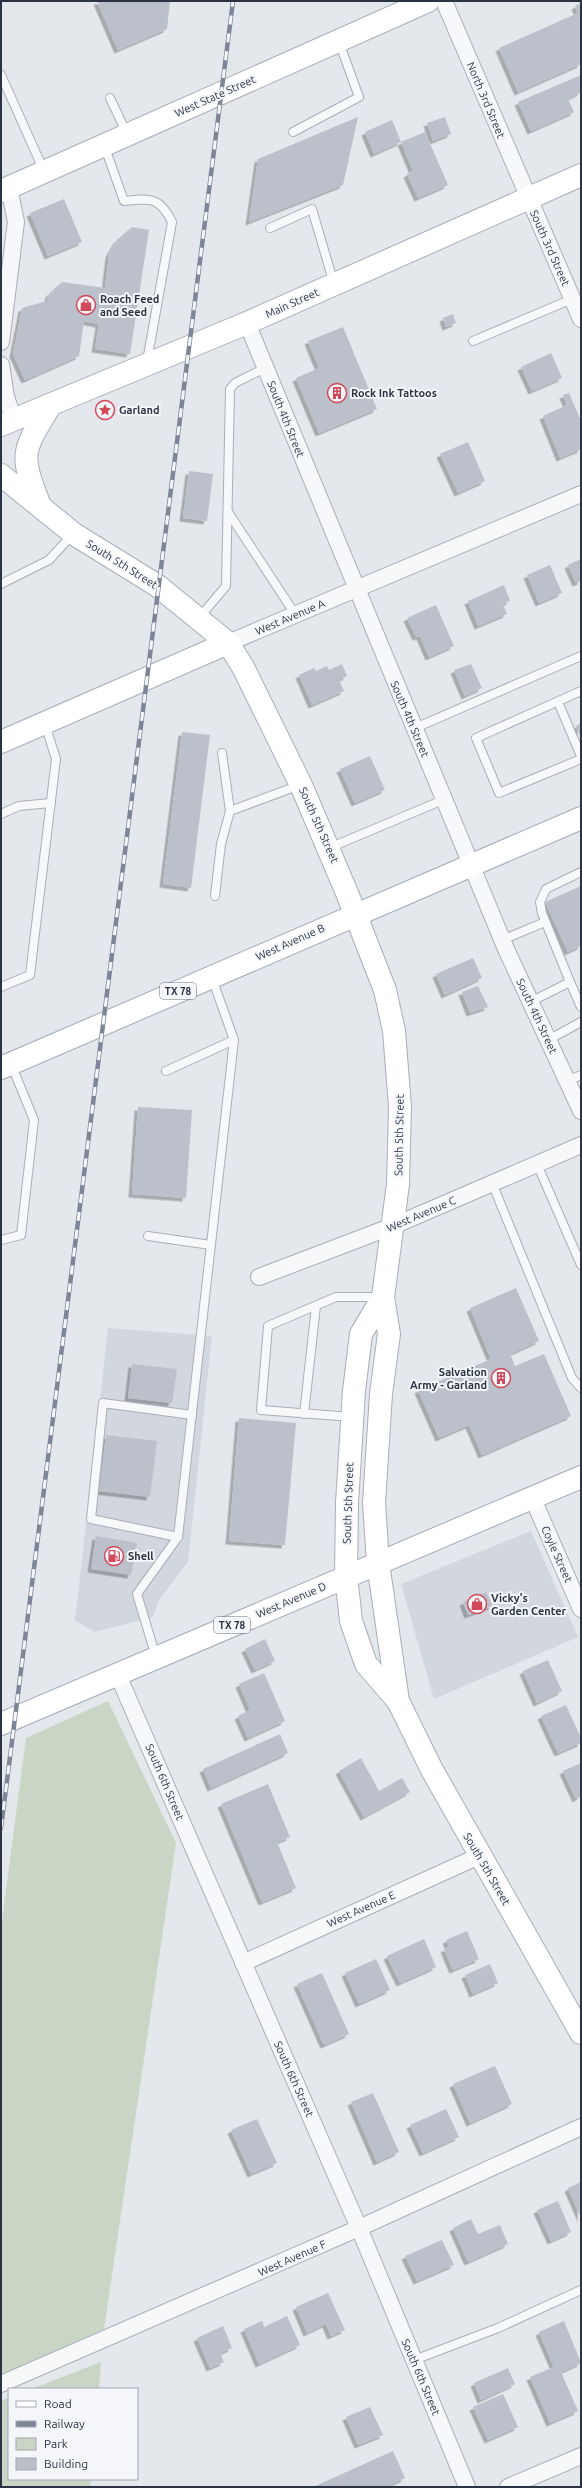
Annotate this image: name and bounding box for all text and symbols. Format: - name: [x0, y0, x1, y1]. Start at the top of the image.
- street label: North 3rd Street: [465, 60, 508, 141]
- street label: West State Street: [173, 73, 258, 119]
- street label: South 3rd Street: [528, 208, 572, 288]
- street label: Main Street: [263, 286, 321, 320]
- place label: Roach Feed and Seed: [100, 293, 159, 318]
- shop icon: Roach Feed and Seed: [75, 294, 97, 316]
- street label: South 4th Street: [265, 379, 307, 460]
- building icon: Rock Ink Tattoos: [326, 382, 348, 404]
- place label: Rock Ink Tattoos: [351, 387, 437, 399]
- place icon: Garland: [94, 399, 116, 421]
- place label: Garland: [119, 404, 160, 416]
- street label: South 5th Street: [84, 537, 160, 591]
- street label: West Avenue A: [253, 597, 327, 637]
- street label: South 4th Street: [389, 679, 432, 760]
- street label: South 5th Street: [297, 785, 341, 865]
- street label: West Avenue B: [254, 921, 326, 963]
- street label: South 4th Street: [514, 976, 560, 1056]
- road number: TX 78: [160, 983, 196, 999]
- street label: South 5th Street: [392, 1093, 406, 1176]
- street label: West Avenue C: [385, 1194, 458, 1234]
- place label: Salvation Army - Garland: [410, 1366, 487, 1391]
- building icon: Salvation Army - Garland: [490, 1367, 512, 1389]
- street label: South 5th Street: [341, 1461, 355, 1544]
- street label: Coyle Street: [539, 1524, 575, 1585]
- fuel station icon: Shell: [103, 1545, 125, 1567]
- place label: Shell: [128, 1550, 154, 1562]
- street label: West Avenue D: [254, 1580, 328, 1620]
- place label: Vicky's Garden Center: [491, 1592, 567, 1617]
- shop icon: Vicky's Garden Center: [466, 1593, 488, 1615]
- road number: TX 78: [214, 1617, 250, 1633]
- street label: South 6th Street: [144, 1742, 187, 1823]
- street label: South 5th Street: [461, 1831, 513, 1908]
- street label: West Avenue E: [325, 1889, 397, 1929]
- street label: South 6th Street: [272, 2039, 316, 2119]
- street label: West Avenue F: [256, 2238, 328, 2278]
- street label: South 6th Street: [400, 2337, 443, 2418]
- legend: [8, 2388, 138, 2480]
- text: Road: [44, 2397, 72, 2410]
- text: Railway: [44, 2417, 85, 2430]
- text: Park: [44, 2437, 68, 2450]
- text: Building: [44, 2457, 88, 2470]

